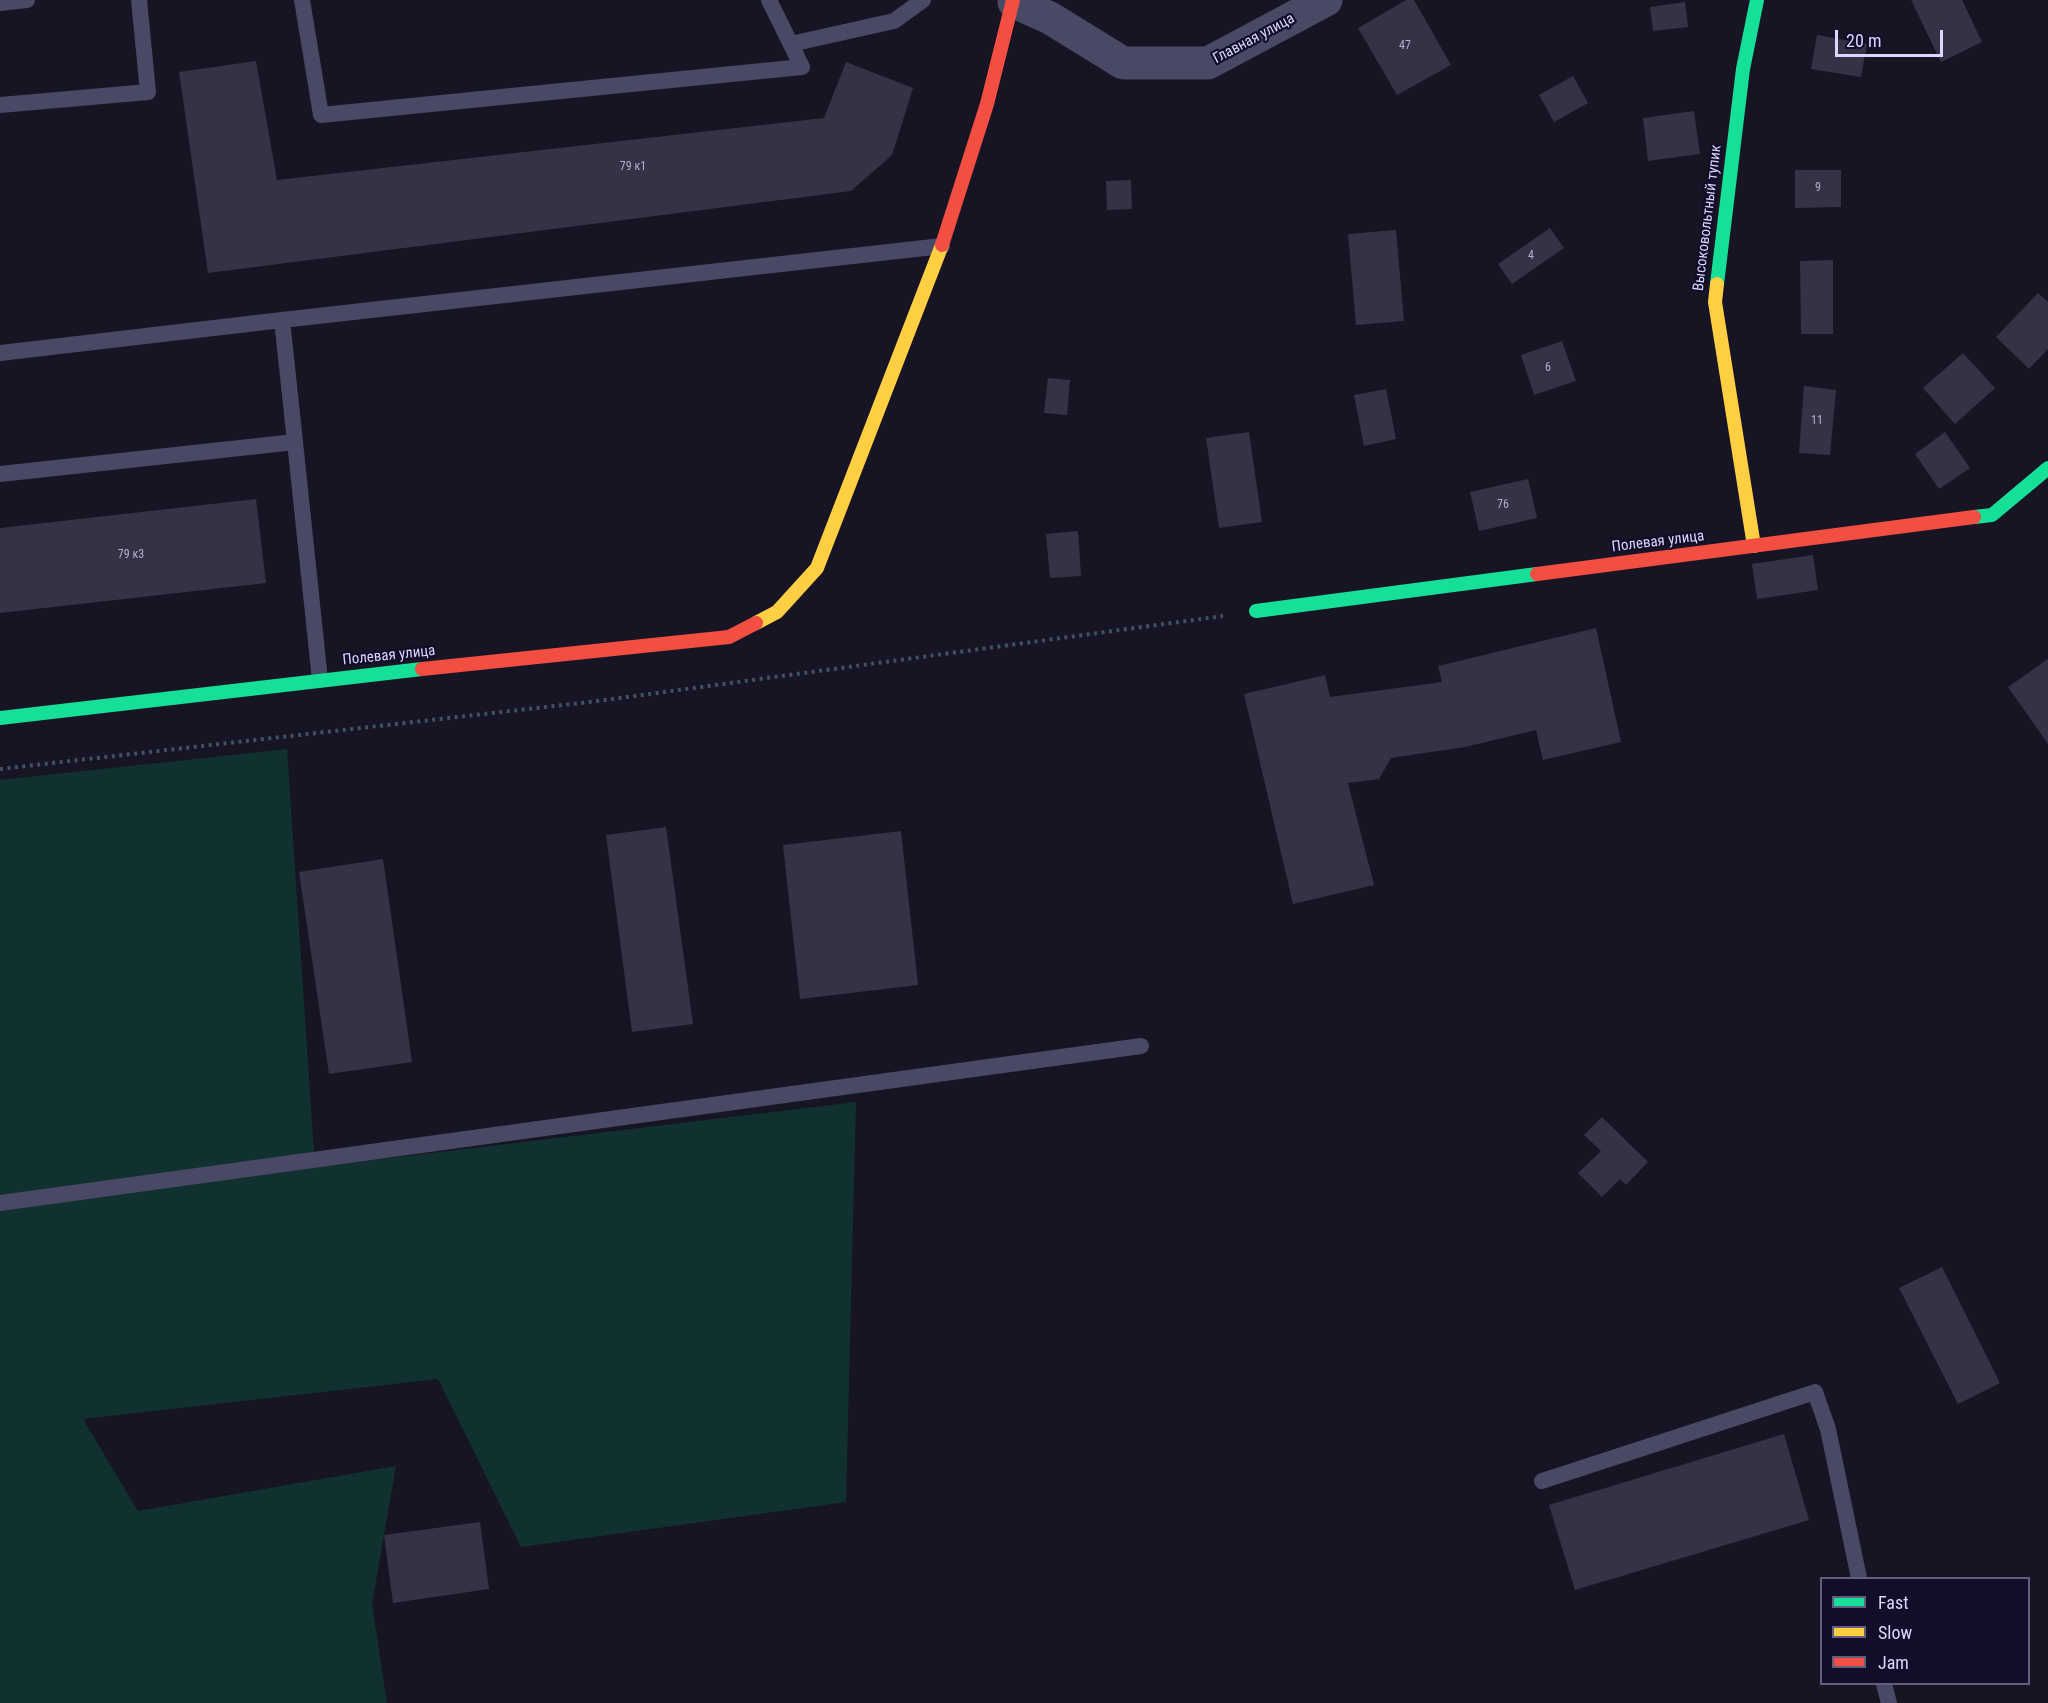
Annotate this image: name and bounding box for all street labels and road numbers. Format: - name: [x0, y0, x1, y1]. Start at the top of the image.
- street label: Главная улица: [1210, 10, 1298, 68]
- street label: Высоковольтный тупик: [1690, 144, 1726, 292]
- street label: Полевая улица: [1611, 527, 1705, 557]
- street label: Полевая улица: [342, 642, 436, 670]

